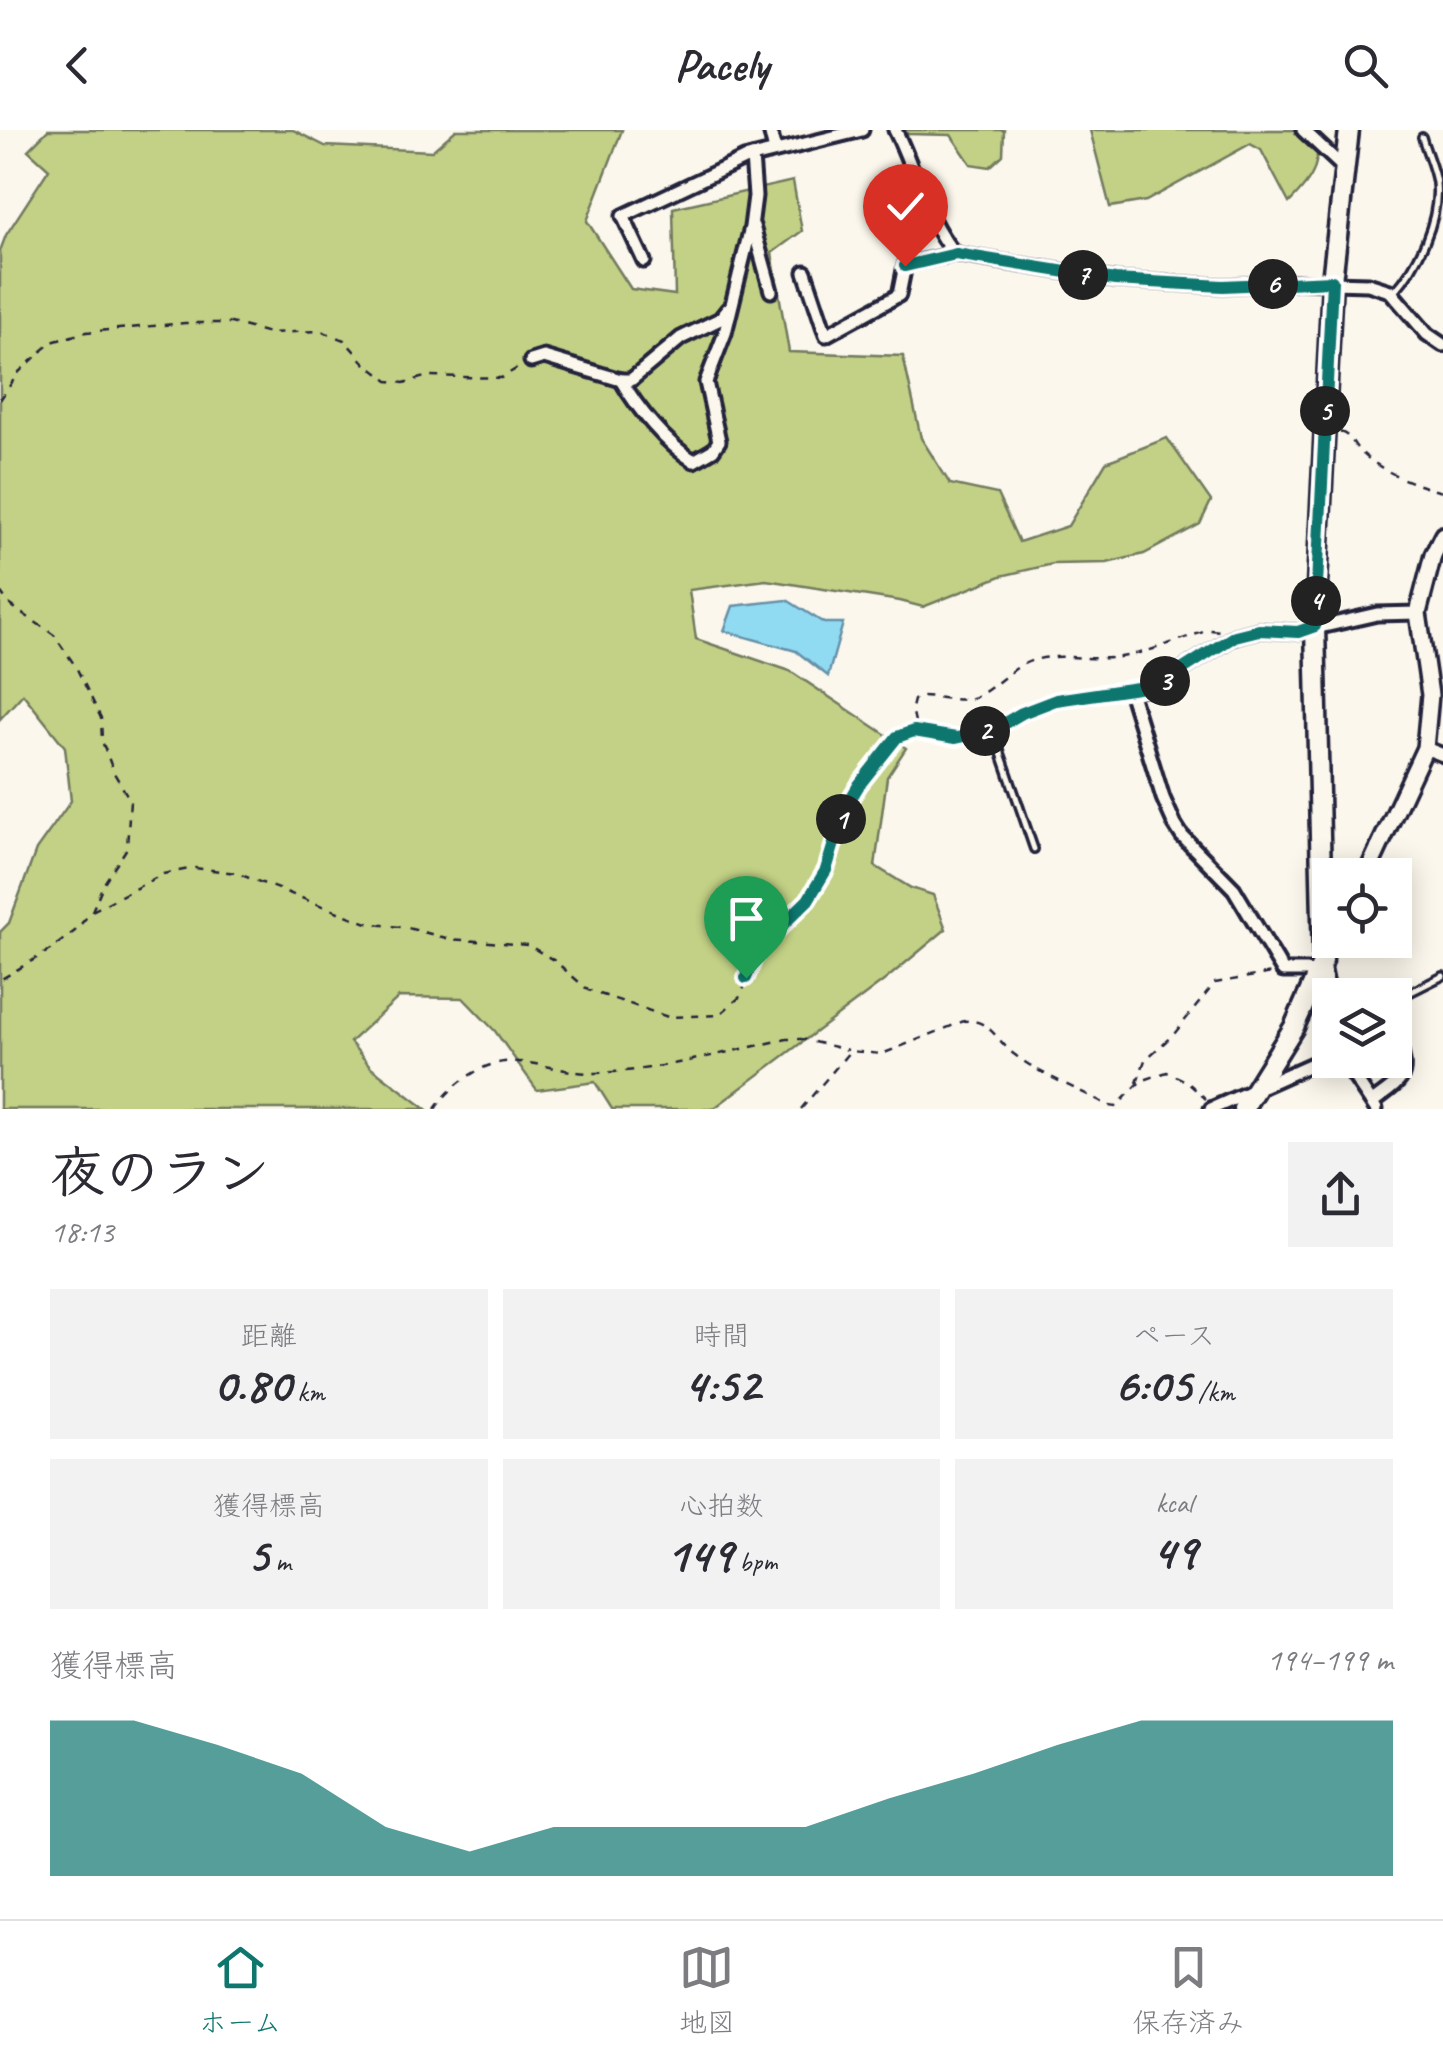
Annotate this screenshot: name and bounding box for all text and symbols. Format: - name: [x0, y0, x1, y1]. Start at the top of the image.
- text: Pacely: [674, 37, 769, 94]
- icon: back: [50, 38, 105, 93]
- icon: search: [1338, 38, 1393, 93]
- pin: [863, 164, 948, 267]
- icon: check: [878, 179, 933, 234]
- pin: 7: [1058, 250, 1108, 300]
- text: 7: [1077, 257, 1089, 292]
- pin: 6: [1248, 259, 1298, 309]
- text: 6: [1266, 266, 1280, 301]
- pin: 5: [1300, 386, 1350, 436]
- text: 5: [1319, 393, 1331, 428]
- pin: 4: [1291, 576, 1341, 626]
- text: 4: [1310, 583, 1322, 618]
- pin: 3: [1140, 656, 1190, 706]
- text: 3: [1159, 663, 1171, 698]
- pin: 2: [960, 706, 1010, 756]
- text: 2: [979, 713, 991, 748]
- pin: 1: [816, 794, 866, 844]
- text: 1: [835, 801, 847, 836]
- map controls: [1312, 858, 1412, 1078]
- button: locate: [1312, 858, 1412, 958]
- pin: [704, 876, 789, 979]
- icon: arrive: [719, 891, 774, 946]
- button: layers: [1312, 978, 1412, 1078]
- text: 夜のラン: [50, 1138, 270, 1208]
- button: share: [1288, 1142, 1393, 1247]
- text: 18:13: [50, 1211, 114, 1252]
- text: 距離: [241, 1318, 297, 1353]
- text: 時間: [693, 1318, 750, 1353]
- text: ペース: [1133, 1318, 1215, 1353]
- text: 0.80: [213, 1353, 290, 1416]
- text: 4:52: [683, 1353, 760, 1416]
- text: 6:05: [1114, 1353, 1191, 1416]
- text: km: [290, 1374, 325, 1409]
- text: /km: [1191, 1374, 1235, 1409]
- text: kcal: [1156, 1485, 1193, 1520]
- text: 獲得標高: [213, 1488, 325, 1523]
- text: 心拍数: [679, 1488, 764, 1523]
- text: 49: [1152, 1520, 1196, 1583]
- text: 5: [247, 1523, 268, 1586]
- text: 149: [665, 1523, 732, 1586]
- text: m: [268, 1544, 291, 1579]
- text: bpm: [732, 1544, 778, 1579]
- text: 194–199 m: [1267, 1639, 1393, 1680]
- text: 獲得標高: [50, 1645, 178, 1686]
- tab: ホーム: [199, 1940, 282, 2040]
- tab: 地図: [679, 1940, 735, 2040]
- tab: 保存済み: [1132, 1940, 1244, 2040]

